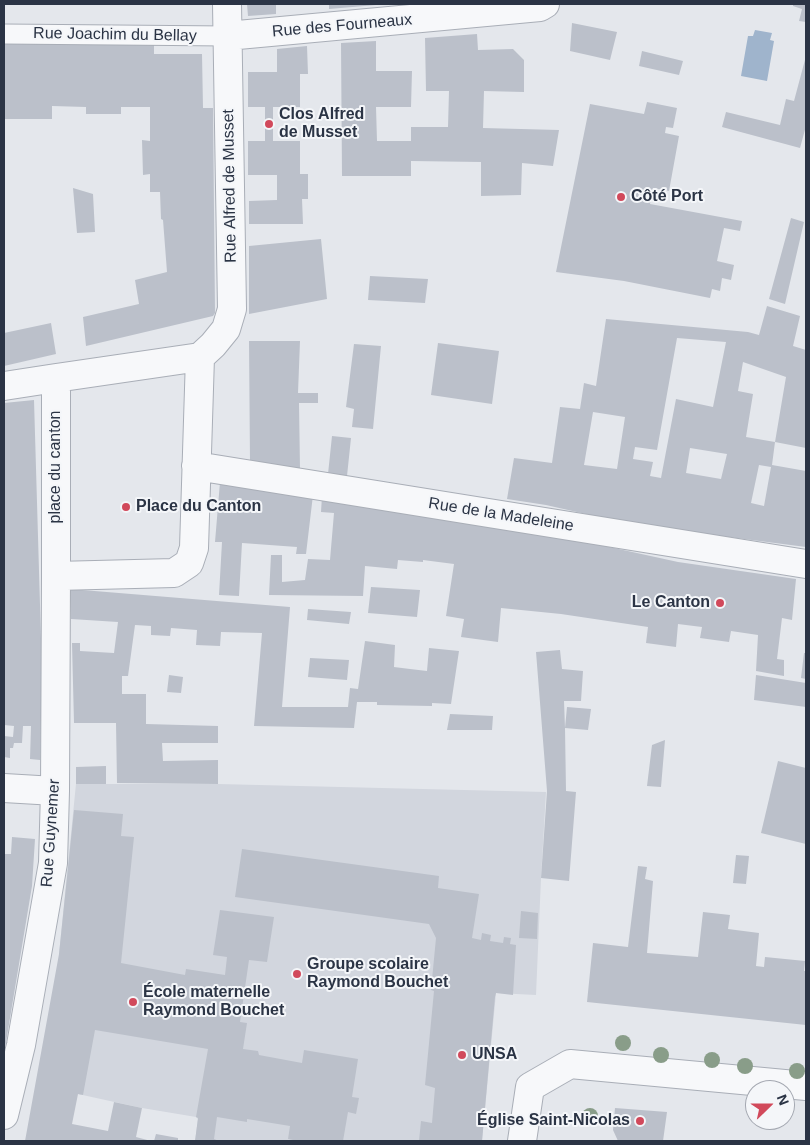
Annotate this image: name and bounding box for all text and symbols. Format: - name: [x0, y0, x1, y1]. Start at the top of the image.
- street label: Rue des Fourneaux: [271, 10, 413, 42]
- street label: Rue Joachim du Bellay: [33, 24, 197, 46]
- place label: Clos Alfred de Musset: [279, 105, 364, 143]
- street label: Rue Alfred de Musset: [219, 109, 241, 263]
- marker: Clos Alfred de Musset: [263, 118, 275, 130]
- place label: Côté Port: [631, 187, 703, 207]
- marker: Côté Port: [615, 191, 627, 203]
- street label: place du canton: [46, 411, 66, 523]
- street label: Rue de la Madeleine: [427, 494, 575, 536]
- place label: Place du Canton: [136, 497, 261, 517]
- marker: Place du Canton: [120, 501, 132, 513]
- place label: Le Canton: [632, 593, 710, 613]
- marker: Le Canton: [714, 597, 726, 609]
- street label: Rue Guynemer: [38, 778, 64, 888]
- place label: Groupe scolaire Raymond Bouchet: [307, 955, 448, 993]
- marker: Groupe scolaire Raymond Bouchet: [291, 968, 303, 980]
- place label: École maternelle Raymond Bouchet: [143, 983, 284, 1021]
- marker: École maternelle Raymond Bouchet: [127, 996, 139, 1008]
- place label: UNSA: [472, 1045, 517, 1065]
- marker: UNSA: [456, 1049, 468, 1061]
- north arrow: [745, 1080, 795, 1130]
- text: N: [774, 1092, 792, 1107]
- place label: Église Saint-Nicolas: [477, 1111, 630, 1131]
- marker: Église Saint-Nicolas: [634, 1115, 646, 1127]

